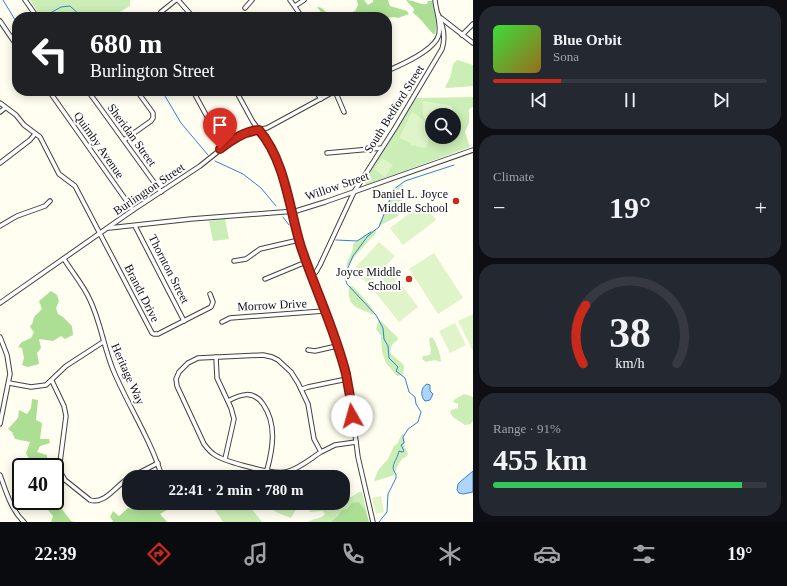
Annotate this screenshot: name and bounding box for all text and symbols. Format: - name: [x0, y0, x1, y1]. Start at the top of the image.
- icon: left: [24, 28, 76, 80]
- text: 680 m: [90, 28, 162, 59]
- text: Blue Orbit: [553, 32, 622, 48]
- text: Sona: [553, 49, 579, 64]
- text: Burlington Street: [90, 61, 215, 81]
- street label: South Bedford Street: [361, 62, 427, 156]
- icon: previous: [528, 89, 550, 111]
- icon: pause: [619, 89, 641, 111]
- icon: next: [710, 89, 732, 111]
- street label: Sheridan Street: [105, 101, 160, 169]
- pin: [203, 108, 237, 149]
- map controls: [425, 108, 461, 144]
- button: search: [425, 108, 461, 144]
- street label: Quimby Avenue: [71, 109, 127, 181]
- icon: arrive: [209, 114, 231, 136]
- street label: Burlington Street: [111, 160, 188, 218]
- street label: Willow Street: [303, 168, 371, 203]
- text: Climate: [493, 169, 534, 184]
- place label: Daniel L. Joyce Middle School: [372, 187, 449, 215]
- text: 19°: [609, 191, 651, 224]
- text: −: [493, 195, 505, 220]
- text: +: [755, 195, 767, 220]
- marker: Daniel L. Joyce Middle School: [451, 196, 461, 206]
- street label: Thornton Street: [146, 232, 193, 306]
- street label: Brandt Drive: [121, 262, 163, 324]
- place label: Joyce Middle School: [336, 265, 402, 293]
- marker: Joyce Middle School: [404, 274, 414, 284]
- street label: Morrow Drive: [237, 296, 307, 314]
- text: 38: [609, 309, 651, 355]
- street label: Heritage Way: [108, 341, 148, 407]
- text: km/h: [615, 354, 645, 370]
- position arrow: [331, 395, 373, 437]
- text: Range · 91%: [493, 421, 561, 436]
- text: 455 km: [493, 443, 587, 476]
- speed limit sign: 40: [12, 458, 64, 510]
- text: 22:41 · 2 min · 780 m: [169, 482, 304, 498]
- icon: directions: [145, 540, 173, 568]
- icon: music: [242, 540, 270, 568]
- icon: phone: [339, 540, 367, 568]
- icon: climate: [436, 540, 464, 568]
- icon: car: [533, 540, 561, 568]
- icon: filters: [630, 540, 658, 568]
- text: 22:39: [34, 544, 76, 564]
- text: 19°: [727, 544, 752, 564]

